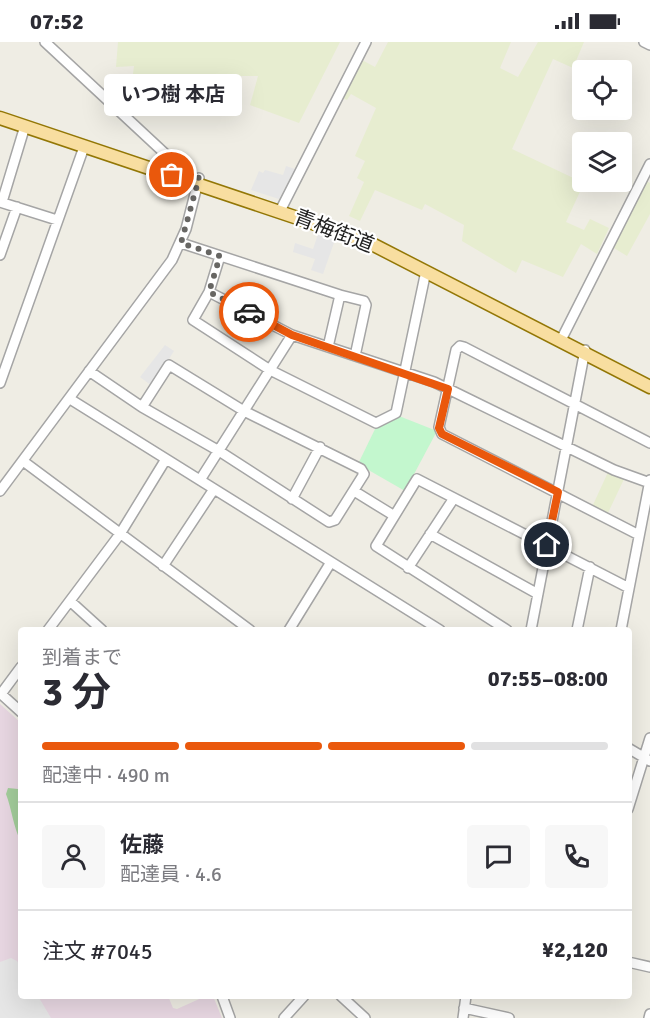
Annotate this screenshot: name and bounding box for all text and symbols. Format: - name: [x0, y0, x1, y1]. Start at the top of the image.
- text: 07:52: [30, 8, 84, 35]
- map controls: [572, 60, 632, 192]
- button: locate: [572, 60, 632, 120]
- callout: いつ樹 本店: [103, 73, 241, 115]
- text: いつ樹 本店: [121, 82, 225, 107]
- button: layers: [572, 132, 632, 192]
- pin: [146, 149, 197, 200]
- icon: bag: [155, 158, 188, 191]
- street label: 青梅街道: [290, 204, 378, 258]
- courier: [219, 282, 279, 342]
- icon: car: [233, 296, 266, 329]
- pin: [521, 519, 572, 570]
- icon: home: [530, 528, 563, 561]
- text: 到着まで: [42, 645, 122, 670]
- text: 07:55–08:00: [488, 665, 608, 692]
- text: 3 分: [42, 668, 111, 716]
- text: 配達中 · 490 m: [42, 763, 170, 788]
- button: person: [42, 825, 105, 888]
- button: chat: [467, 825, 530, 888]
- button: phone: [545, 825, 608, 888]
- text: 佐藤: [120, 831, 164, 858]
- text: 配達員 · 4.6: [120, 862, 222, 887]
- text: ¥2,120: [542, 936, 608, 963]
- text: 注文 #7045: [42, 938, 153, 965]

